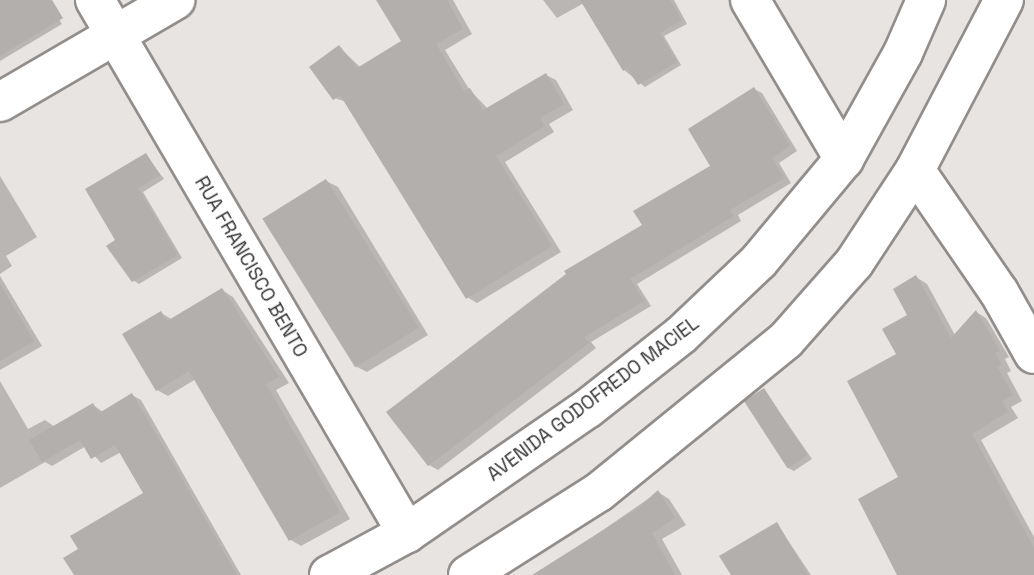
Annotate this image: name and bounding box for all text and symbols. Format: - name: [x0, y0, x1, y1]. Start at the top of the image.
- street label: RUA FRANCISCO BENTO: [190, 172, 312, 362]
- street label: AVENIDA GODOFREDO MACIEL: [483, 312, 703, 486]

